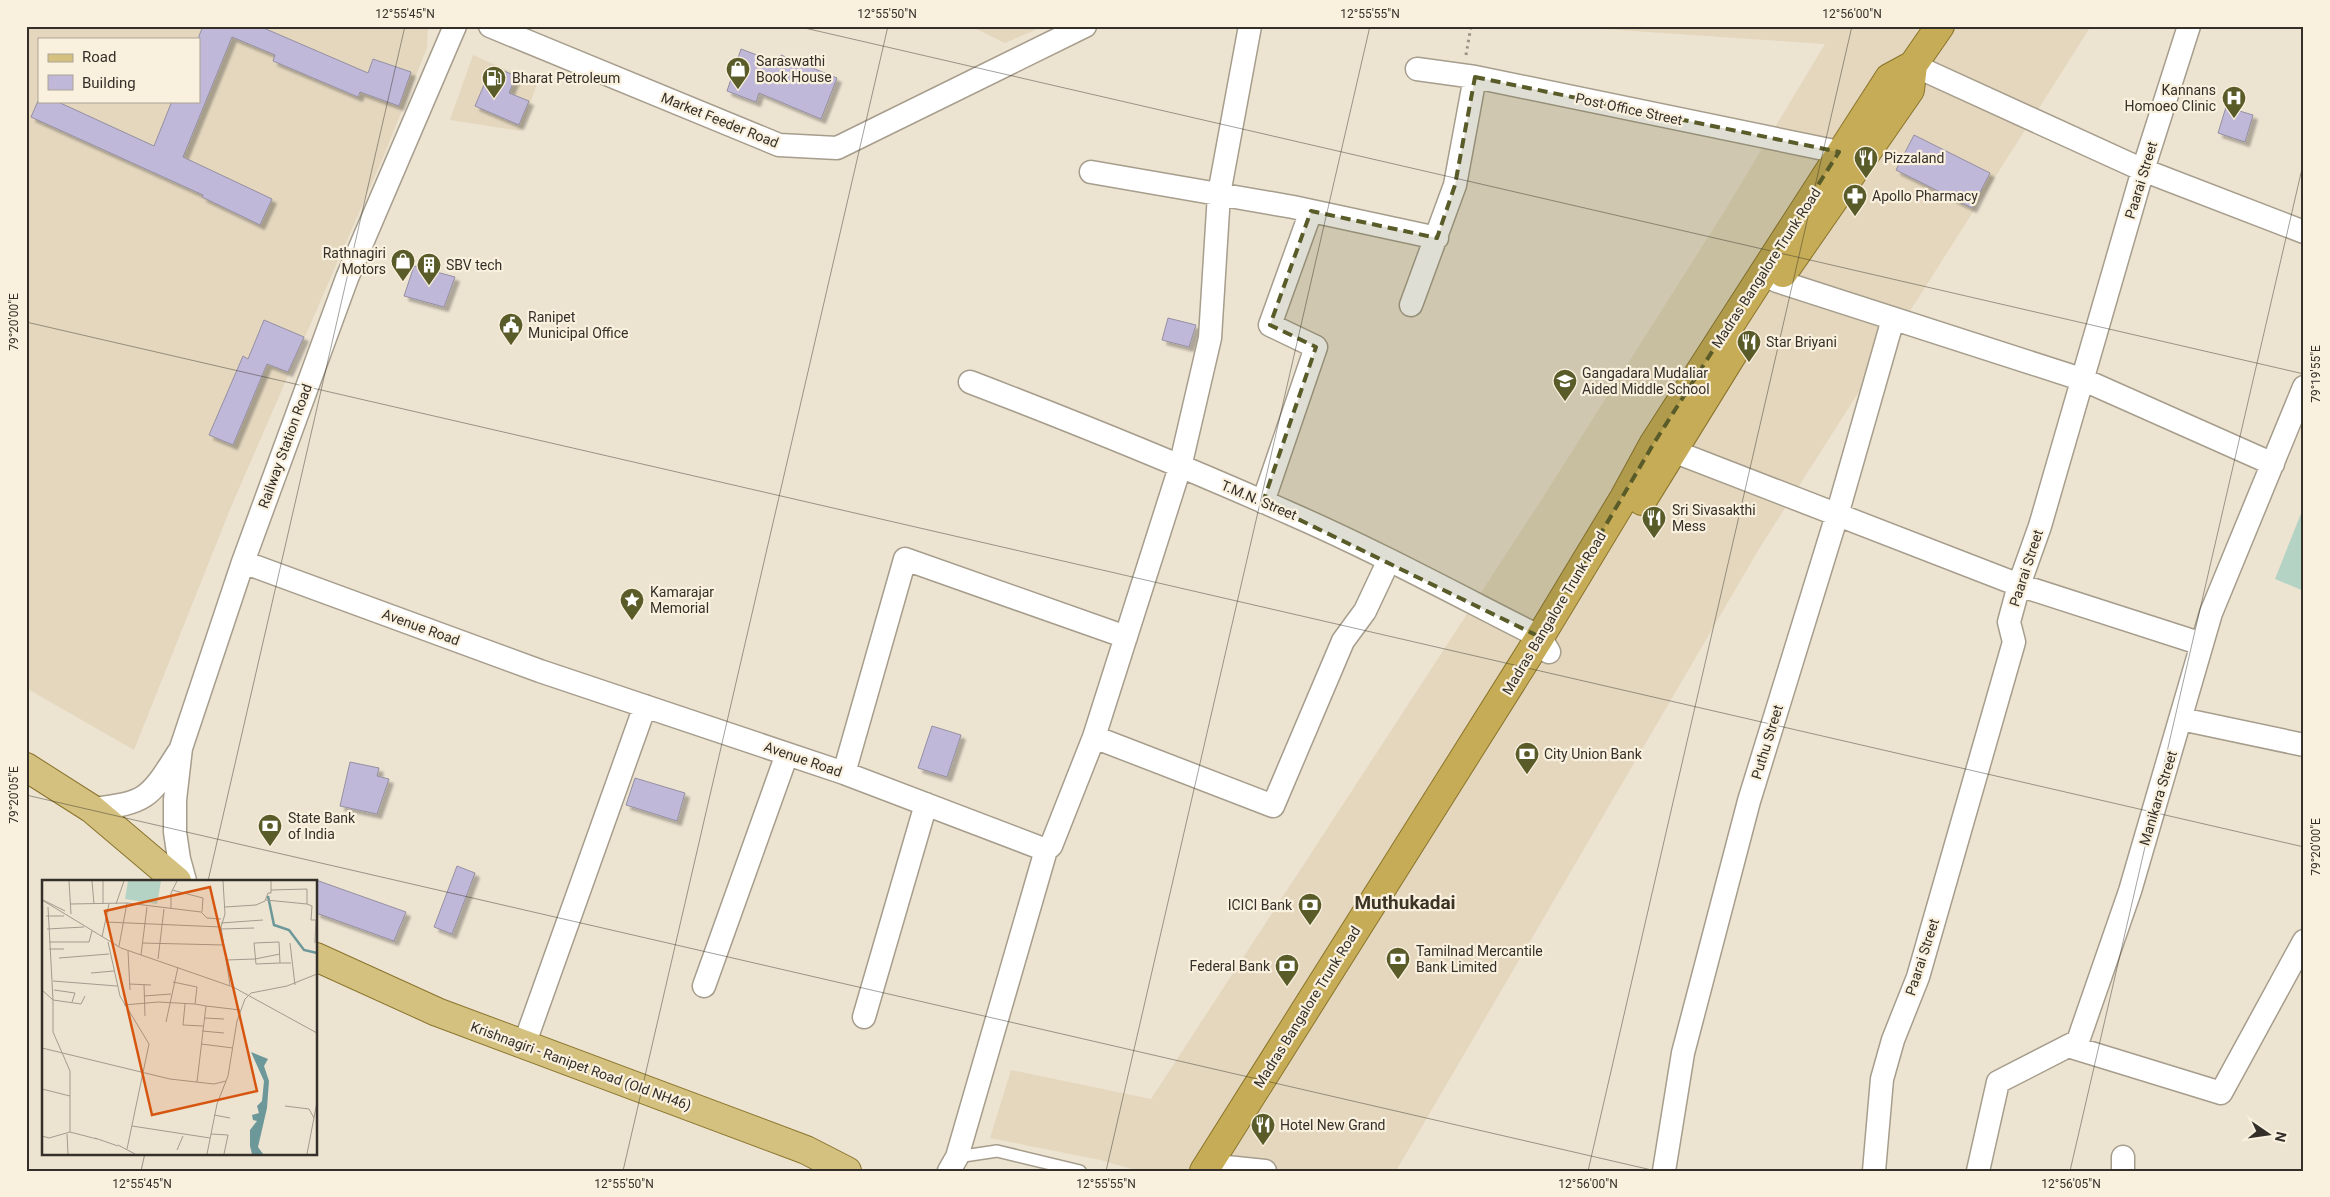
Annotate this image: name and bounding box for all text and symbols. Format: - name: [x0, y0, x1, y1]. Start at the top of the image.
- text: 12°55'45"N: [375, 7, 435, 21]
- text: 12°55'50"N: [857, 7, 917, 21]
- text: 12°55'55"N: [1340, 7, 1400, 21]
- text: 12°56'00"N: [1822, 7, 1882, 21]
- legend: [38, 38, 200, 102]
- text: Road: [82, 48, 116, 66]
- place label: Saraswathi Book House: [756, 53, 832, 85]
- shop icon: Saraswathi Book House: [725, 56, 751, 90]
- fuel station icon: Bharat Petroleum: [481, 65, 507, 99]
- place label: Bharat Petroleum: [512, 70, 620, 86]
- text: Building: [82, 74, 136, 92]
- place label: Kannans Homoeo Clinic: [2125, 82, 2216, 114]
- hospital icon: Kannans Homoeo Clinic: [2221, 85, 2247, 119]
- street label: Market Feeder Road: [659, 89, 781, 151]
- street label: Post Office Street: [1574, 90, 1684, 128]
- street label: Paarai Street: [2122, 139, 2160, 221]
- restaurant icon: Pizzaland: [1853, 145, 1879, 179]
- place label: Pizzaland: [1884, 150, 1944, 166]
- pharmacy icon: Apollo Pharmacy: [1842, 183, 1868, 217]
- street label: Madras Bangalore Trunk Road: [1708, 185, 1824, 351]
- place label: Apollo Pharmacy: [1872, 188, 1978, 204]
- place label: Rathnagiri Motors: [323, 245, 386, 277]
- shop icon: Rathnagiri Motors: [390, 248, 416, 282]
- building icon: SBV tech: [416, 252, 442, 286]
- place label: SBV tech: [446, 257, 502, 273]
- text: 79°20'00"E: [7, 293, 21, 351]
- place label: Ranipet Municipal Office: [528, 309, 629, 341]
- public building icon: Ranipet Municipal Office: [498, 312, 524, 346]
- restaurant icon: Star Briyani: [1736, 329, 1762, 363]
- place label: Star Briyani: [1766, 334, 1837, 350]
- text: 79°19'55"E: [2309, 345, 2323, 403]
- place label: Gangadara Mudaliar Aided Middle School: [1582, 365, 1710, 397]
- school or university icon: Gangadara Mudaliar Aided Middle School: [1552, 368, 1578, 402]
- street label: Railway Station Road: [255, 382, 315, 510]
- street label: T.M.N. Street: [1219, 477, 1300, 523]
- place label: Sri Sivasakthi Mess: [1672, 502, 1756, 534]
- restaurant icon: Sri Sivasakthi Mess: [1641, 505, 1667, 539]
- street label: Paarai Street: [2006, 527, 2046, 608]
- street label: Madras Bangalore Trunk Road: [1499, 529, 1609, 697]
- place label: Kamarajar Memorial: [650, 584, 714, 616]
- place icon: Kamarajar Memorial: [619, 587, 645, 621]
- street label: Avenue Road: [380, 606, 462, 648]
- street label: Puthu Street: [1748, 702, 1786, 781]
- street label: Avenue Road: [762, 738, 844, 780]
- bank icon: City Union Bank: [1514, 741, 1540, 775]
- place label: City Union Bank: [1544, 746, 1643, 762]
- street label: Manikara Street: [2136, 748, 2180, 847]
- text: 79°20'05"E: [7, 766, 21, 824]
- place label: State Bank of India: [288, 810, 356, 842]
- bank icon: State Bank of India: [257, 813, 283, 847]
- text: 79°20'00"E: [2309, 818, 2323, 876]
- inset map: [42, 880, 318, 1154]
- district label: Muthukadai: [1354, 891, 1456, 914]
- bank icon: ICICI Bank: [1297, 892, 1323, 926]
- place label: ICICI Bank: [1228, 897, 1293, 913]
- street label: Paarai Street: [1902, 916, 1942, 997]
- street label: Madras Bangalore Trunk Road: [1251, 923, 1363, 1091]
- place label: Tamilnad Mercantile Bank Limited: [1416, 943, 1543, 975]
- bank icon: Tamilnad Mercantile Bank Limited: [1385, 946, 1411, 980]
- bank icon: Federal Bank: [1274, 953, 1300, 987]
- place label: Federal Bank: [1190, 958, 1271, 974]
- street label: Krishnagiri - Ranipet Road (Old NH46): [468, 1019, 693, 1114]
- north arrow: [2242, 1110, 2292, 1160]
- restaurant icon: Hotel New Grand: [1250, 1112, 1276, 1146]
- place label: Hotel New Grand: [1280, 1117, 1386, 1133]
- text: N: [2272, 1130, 2290, 1144]
- text: 12°55'45"N: [112, 1177, 172, 1191]
- text: 12°55'50"N: [594, 1177, 654, 1191]
- text: 12°55'55"N: [1076, 1177, 1136, 1191]
- text: 12°56'00"N: [1558, 1177, 1618, 1191]
- text: 12°56'05"N: [2041, 1177, 2101, 1191]

